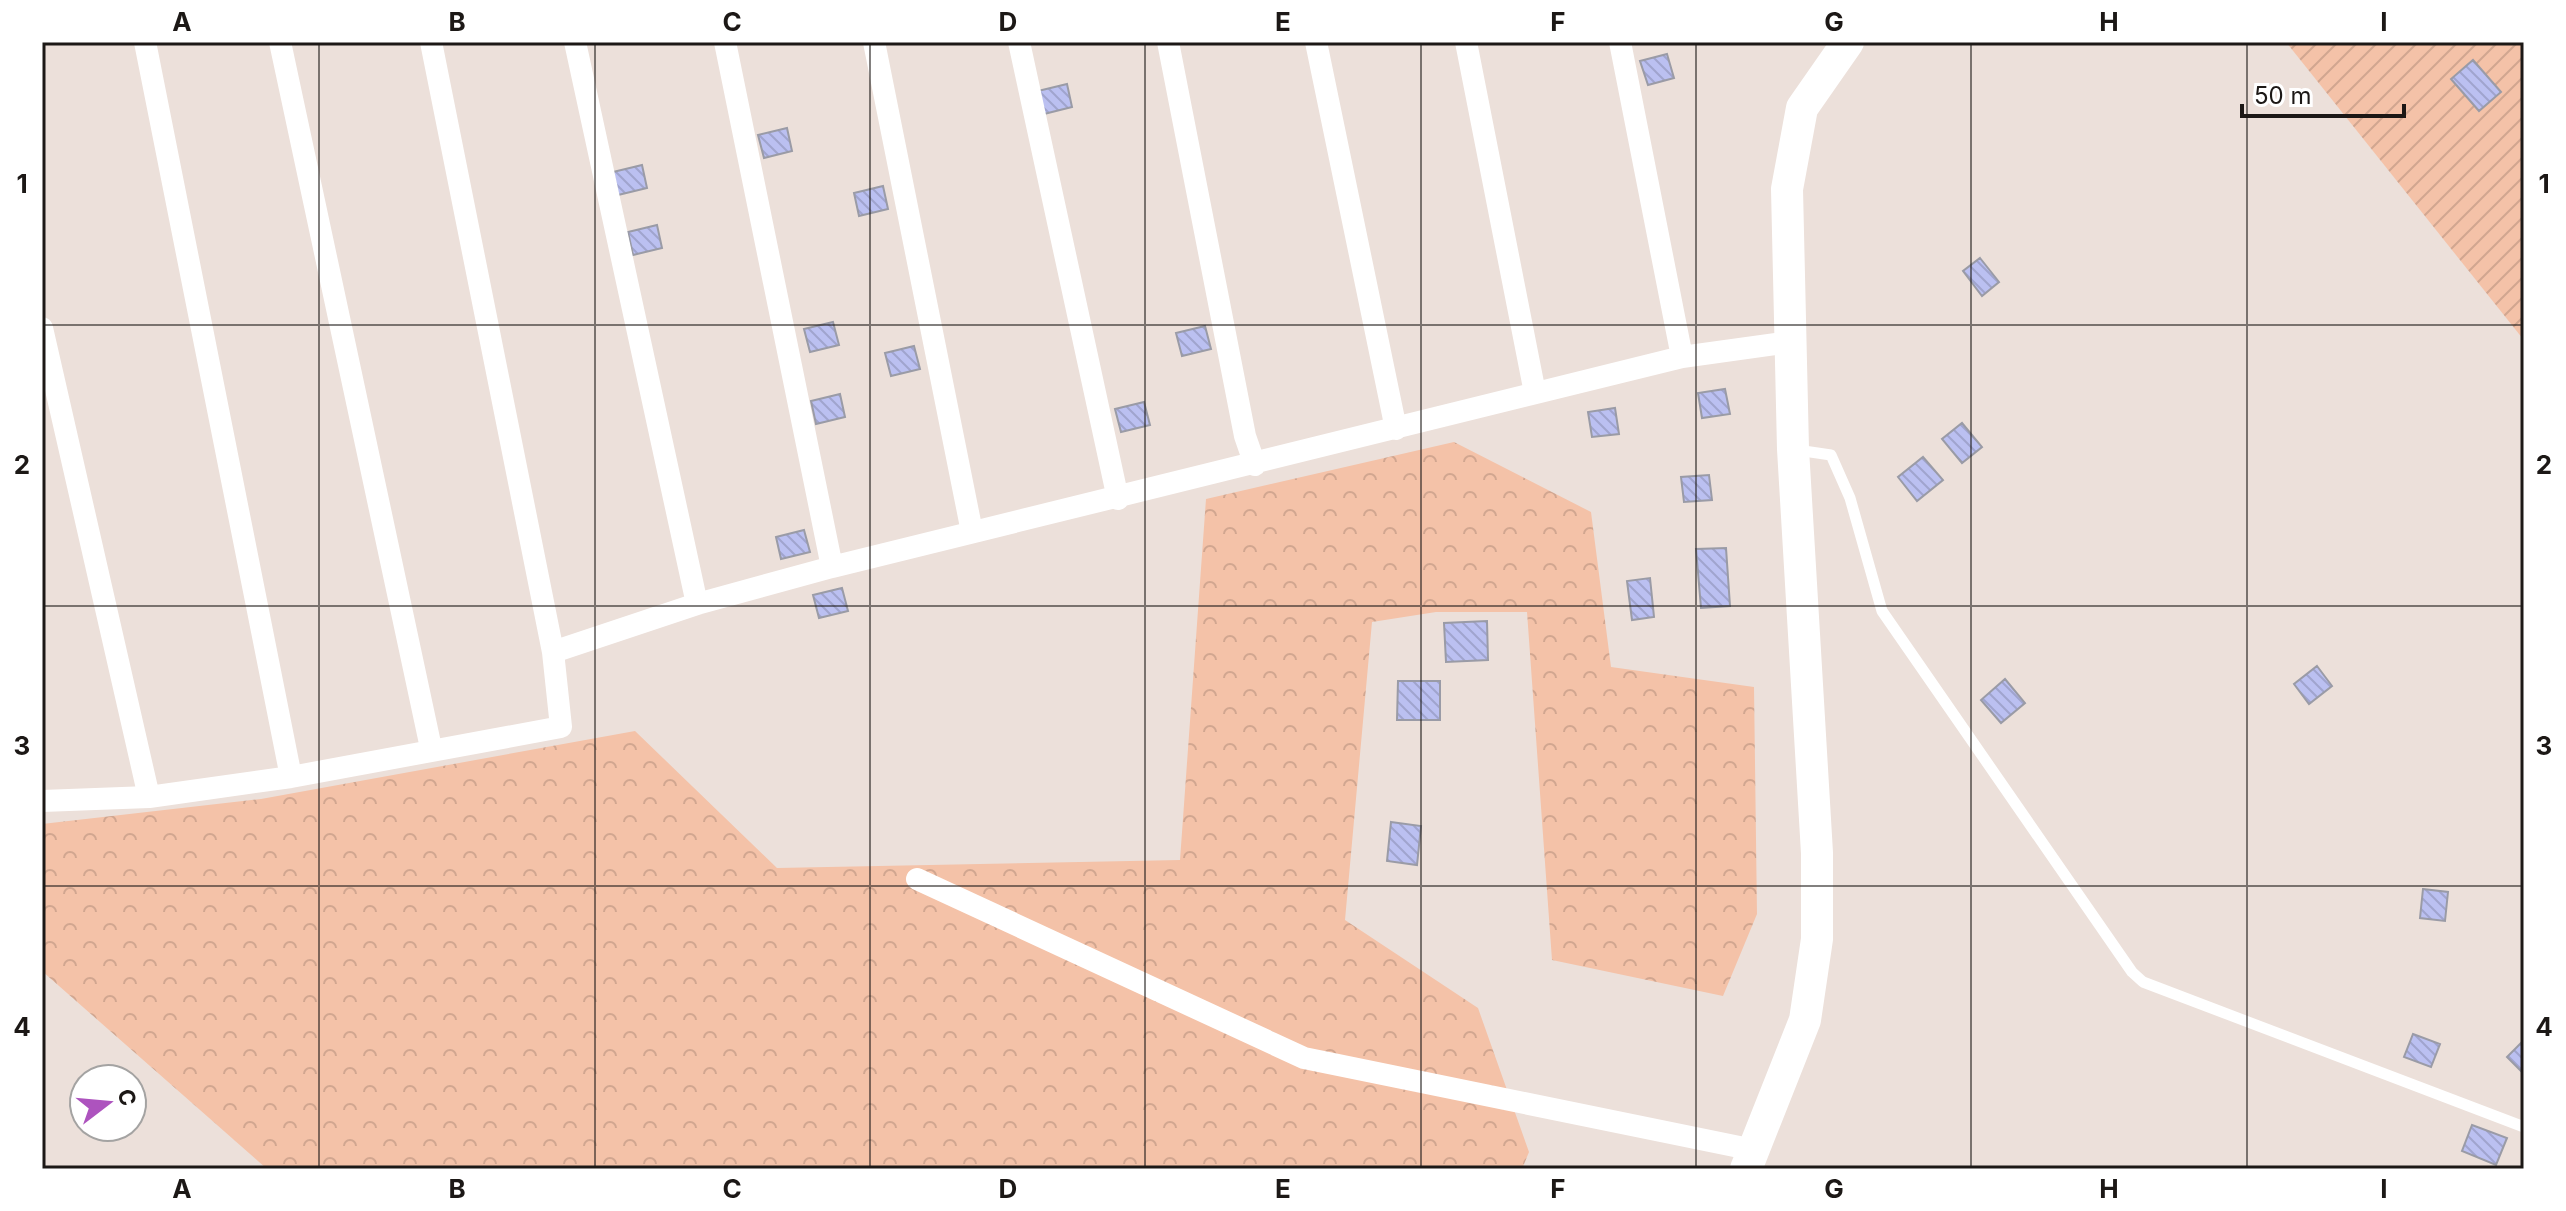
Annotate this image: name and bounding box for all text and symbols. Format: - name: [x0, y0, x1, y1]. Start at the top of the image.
- text: A: [172, 6, 192, 37]
- text: B: [448, 6, 466, 37]
- text: C: [722, 6, 742, 37]
- text: D: [999, 6, 1017, 37]
- text: E: [1275, 6, 1291, 37]
- text: F: [1550, 6, 1566, 37]
- text: G: [1824, 6, 1844, 37]
- text: H: [2099, 6, 2119, 37]
- text: I: [2380, 6, 2388, 37]
- scale bar: [2242, 68, 2404, 118]
- text: 50 m: [2254, 81, 2312, 110]
- text: 1: [16, 168, 28, 199]
- text: 1: [2538, 168, 2550, 199]
- text: 2: [14, 449, 30, 480]
- text: 2: [2536, 449, 2552, 480]
- text: 3: [14, 730, 30, 761]
- text: 3: [2536, 730, 2552, 761]
- text: 4: [13, 1011, 31, 1042]
- text: 4: [2535, 1011, 2553, 1042]
- north arrow: [68, 1063, 148, 1143]
- text: С: [112, 1086, 142, 1109]
- text: A: [172, 1173, 192, 1204]
- text: B: [448, 1173, 466, 1204]
- text: C: [722, 1173, 742, 1204]
- text: D: [999, 1173, 1017, 1204]
- text: E: [1275, 1173, 1291, 1204]
- text: F: [1550, 1173, 1566, 1204]
- text: G: [1824, 1173, 1844, 1204]
- text: H: [2099, 1173, 2119, 1204]
- text: I: [2380, 1173, 2388, 1204]

